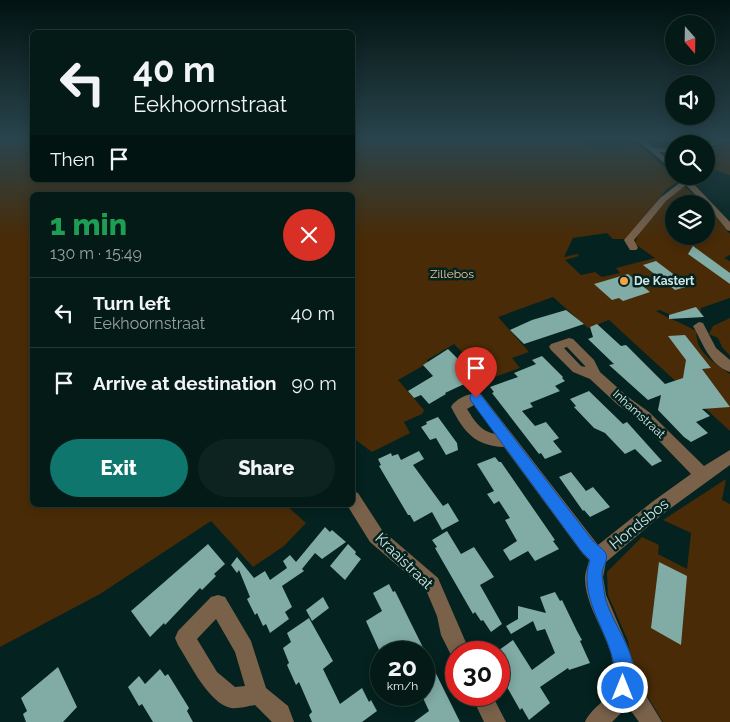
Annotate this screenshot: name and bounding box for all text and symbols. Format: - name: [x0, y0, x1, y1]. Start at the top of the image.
- north arrow: [665, 15, 715, 65]
- map controls: [665, 15, 715, 245]
- text: 40 m: [133, 49, 215, 90]
- icon: left: [50, 50, 115, 115]
- button: sound: [665, 75, 715, 125]
- text: Eekhoornstraat: [133, 91, 287, 117]
- button: search: [665, 135, 715, 185]
- icon: arrive: [105, 145, 133, 173]
- text: Then: [50, 148, 95, 170]
- button: layers: [665, 195, 715, 245]
- text: 1 min: [50, 207, 127, 242]
- button: close: [283, 209, 335, 261]
- text: 130 m · 15:49: [50, 244, 142, 263]
- park label: Zillebos: [430, 267, 474, 281]
- place label: De Kastert: [634, 274, 695, 288]
- marker: De Kastert: [618, 275, 630, 287]
- text: Turn left: [93, 292, 170, 314]
- icon: left: [50, 299, 78, 327]
- text: 40 m: [291, 302, 335, 324]
- text: Eekhoornstraat: [93, 314, 205, 333]
- pin: [455, 347, 497, 398]
- icon: arrive: [462, 354, 490, 382]
- icon: arrive: [50, 369, 78, 397]
- text: Arrive at destination: [93, 372, 277, 394]
- text: 90 m: [292, 372, 337, 394]
- street label: Inhamstraat: [610, 387, 668, 441]
- button: Exit: [50, 439, 188, 497]
- button: Share: [198, 439, 335, 497]
- street label: Hondsbos: [606, 495, 672, 553]
- street label: Kraaistraat: [371, 529, 437, 593]
- speed limit sign: 30: [445, 641, 510, 706]
- text: 20: [388, 652, 417, 682]
- position arrow: [596, 661, 648, 713]
- text: km/h: [387, 679, 418, 693]

